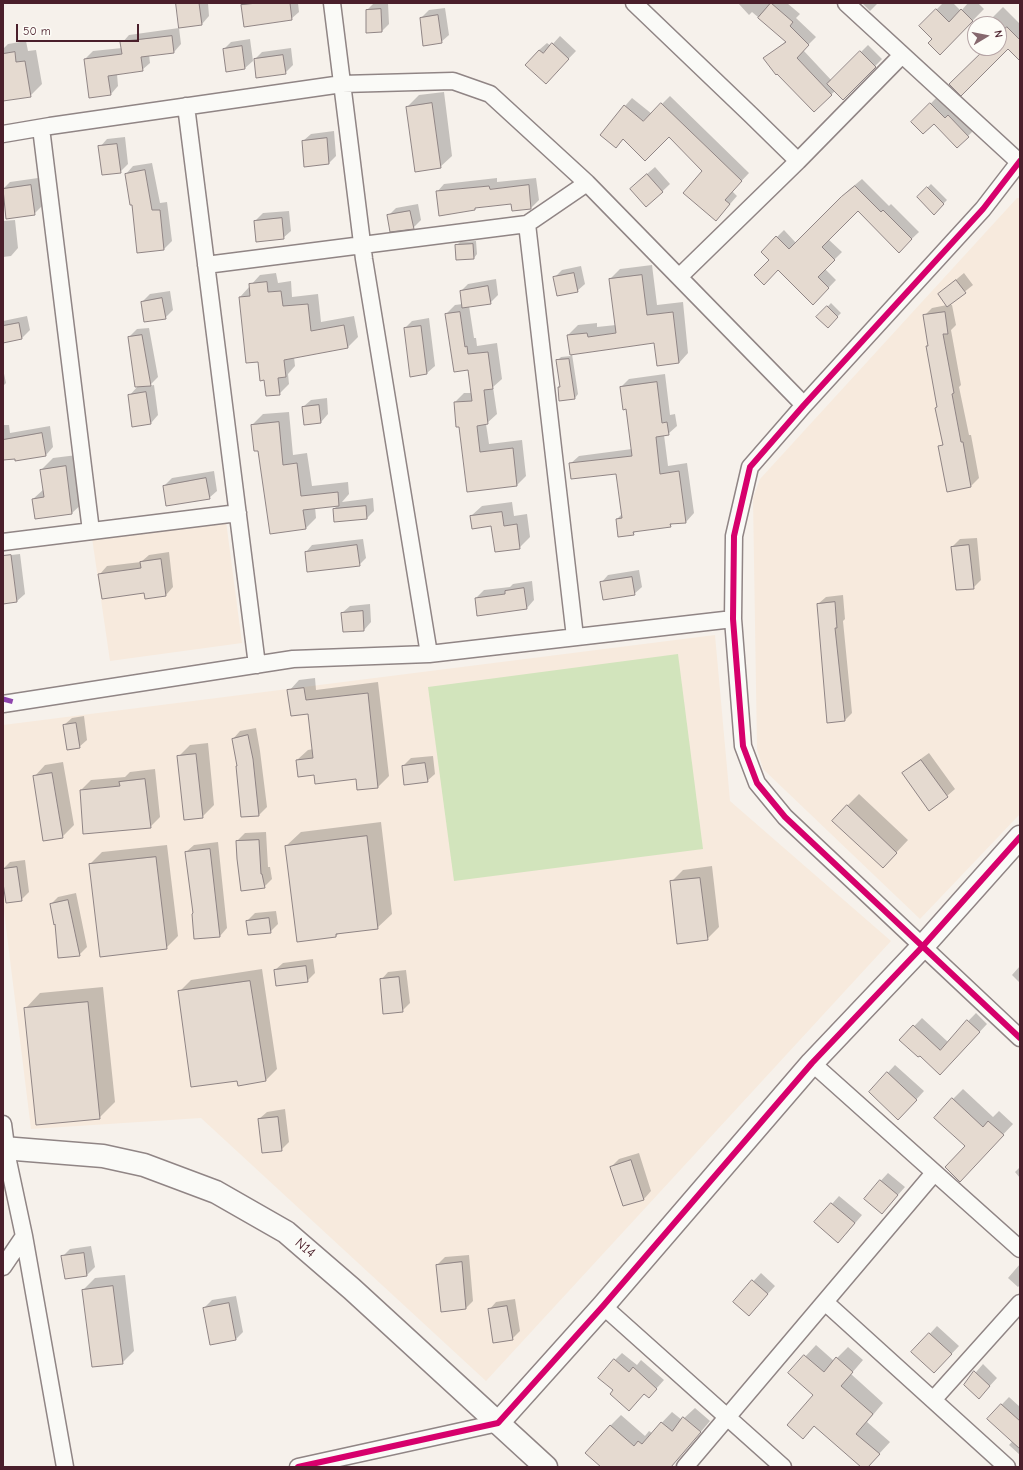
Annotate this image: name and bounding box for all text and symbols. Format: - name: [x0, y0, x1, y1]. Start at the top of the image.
- scale bar: [18, 16, 141, 42]
- north arrow: [967, 16, 1007, 56]
- text: 50 m: [23, 24, 51, 38]
- text: N: [991, 29, 1005, 39]
- street label: N14: [291, 1235, 319, 1261]

